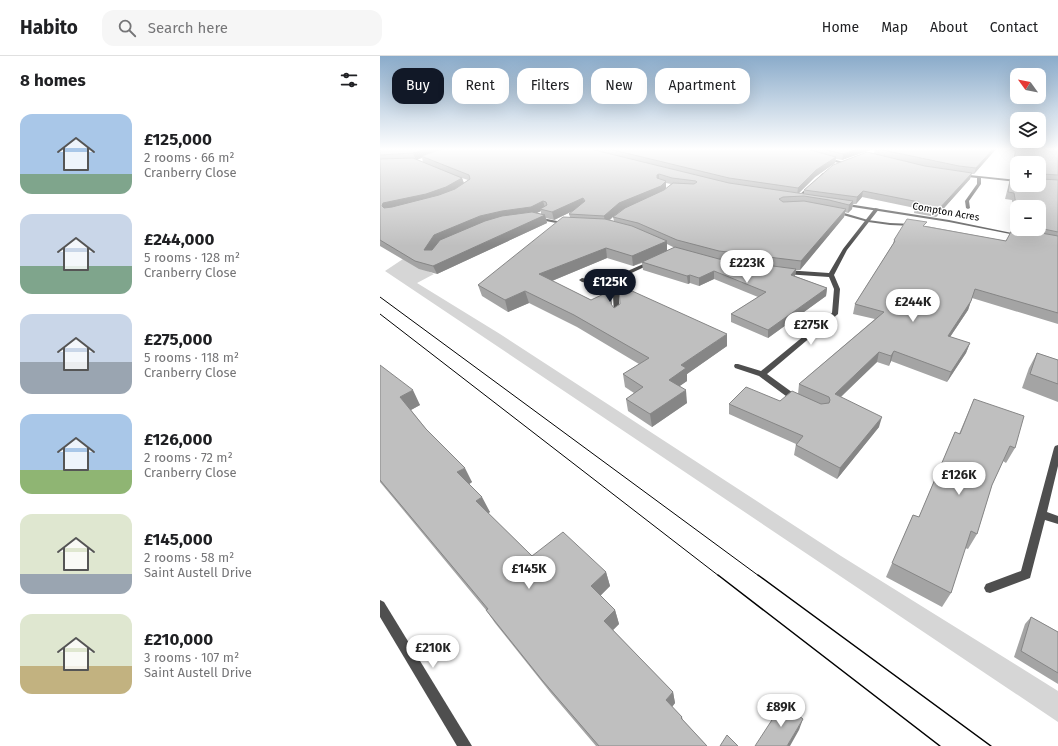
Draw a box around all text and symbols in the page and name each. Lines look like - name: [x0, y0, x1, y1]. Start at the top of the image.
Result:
- search box: [102, 10, 382, 46]
- text: Habito: [20, 16, 78, 39]
- icon: search: [116, 17, 138, 39]
- text: Search here: [148, 19, 228, 37]
- text: Home: [822, 19, 859, 36]
- text: Map: [881, 19, 908, 36]
- text: About: [930, 19, 968, 36]
- text: Contact: [990, 19, 1038, 36]
- chip: Buy: [392, 68, 444, 104]
- chip: Rent: [452, 68, 509, 104]
- chip: Filters: [517, 68, 583, 104]
- chip: New: [591, 68, 647, 104]
- chip: Apartment: [655, 68, 750, 104]
- north arrow: [1010, 68, 1046, 104]
- map controls: [1010, 68, 1046, 236]
- icon: filters: [338, 69, 360, 91]
- text: 8 homes: [20, 70, 86, 91]
- button: layers: [1010, 112, 1046, 148]
- text: £125,000: [144, 129, 212, 150]
- icon: home: [52, 130, 100, 178]
- text: 2 rooms · 66 m²: [144, 150, 235, 165]
- button: +: [1010, 156, 1046, 192]
- text: Cranberry Close: [144, 165, 237, 180]
- street label: Compton Acres: [912, 200, 981, 224]
- button: −: [1010, 200, 1046, 236]
- text: £244,000: [144, 229, 214, 250]
- icon: home: [52, 230, 100, 278]
- text: 5 rooms · 128 m²: [144, 250, 240, 265]
- pin: £223K: [719, 250, 775, 284]
- text: £223K: [729, 255, 765, 270]
- text: Cranberry Close: [144, 265, 237, 280]
- pin: £125K: [582, 269, 638, 303]
- text: £125K: [593, 274, 627, 289]
- pin: £244K: [885, 289, 941, 323]
- text: £244K: [895, 294, 931, 309]
- pin: £275K: [783, 312, 839, 346]
- text: £275K: [794, 317, 828, 332]
- text: £275,000: [144, 329, 212, 350]
- icon: home: [52, 330, 100, 378]
- text: 5 rooms · 118 m²: [144, 350, 239, 365]
- text: Cranberry Close: [144, 365, 237, 380]
- text: £126,000: [144, 429, 212, 450]
- icon: home: [52, 430, 100, 478]
- text: 2 rooms · 72 m²: [144, 450, 233, 465]
- pin: £126K: [931, 462, 987, 496]
- text: Cranberry Close: [144, 465, 237, 480]
- text: £126K: [942, 467, 976, 482]
- text: £145,000: [144, 529, 213, 550]
- icon: home: [52, 530, 100, 578]
- text: 2 rooms · 58 m²: [144, 550, 234, 565]
- pin: £145K: [501, 556, 557, 590]
- text: £145K: [512, 561, 546, 576]
- text: Saint Austell Drive: [144, 565, 252, 580]
- text: £210,000: [144, 629, 213, 650]
- icon: home: [52, 630, 100, 678]
- pin: £210K: [405, 635, 461, 669]
- text: £210K: [415, 640, 451, 655]
- text: 3 rooms · 107 m²: [144, 650, 239, 665]
- text: Saint Austell Drive: [144, 665, 252, 680]
- pin: £89K: [757, 694, 805, 728]
- text: £89K: [766, 699, 796, 714]

